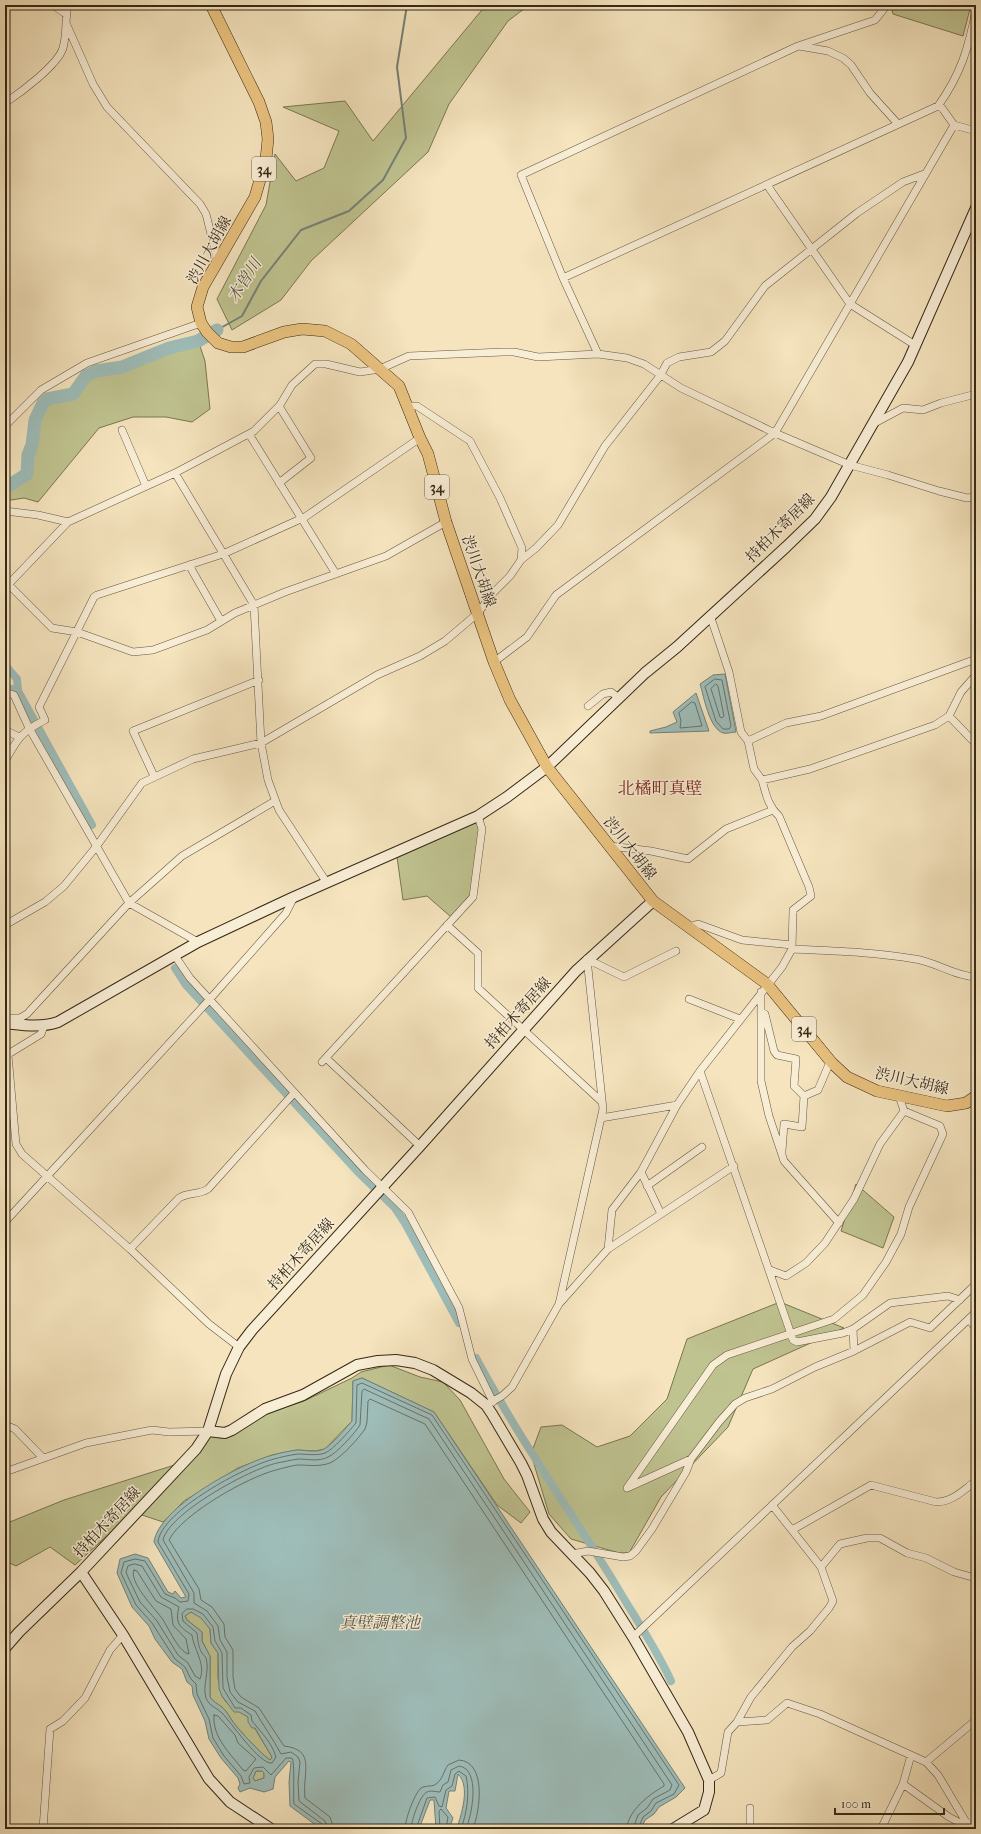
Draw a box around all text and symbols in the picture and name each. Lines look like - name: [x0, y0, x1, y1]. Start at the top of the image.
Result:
- road number: 34: [252, 157, 276, 181]
- street label: 渋川大胡線: [183, 213, 235, 287]
- water label: 木曽川: [223, 253, 266, 305]
- road number: 34: [425, 475, 449, 499]
- street label: 持柏木寄居線: [742, 490, 818, 566]
- street label: 渋川大胡線: [458, 533, 500, 609]
- district label: 北橘町真壁: [618, 778, 703, 798]
- street label: 渋川大胡線: [600, 813, 660, 883]
- street label: 持柏木寄居線: [481, 974, 555, 1052]
- road number: 34: [792, 1017, 816, 1041]
- street label: 渋川大胡線: [873, 1064, 951, 1098]
- street label: 持柏木寄居線: [264, 1215, 338, 1293]
- street label: 持柏木寄居線: [70, 1483, 144, 1561]
- water label: 真壁調整池: [340, 1613, 422, 1632]
- scale bar: [835, 1790, 944, 1816]
- text: 100 m: [841, 1797, 871, 1811]

